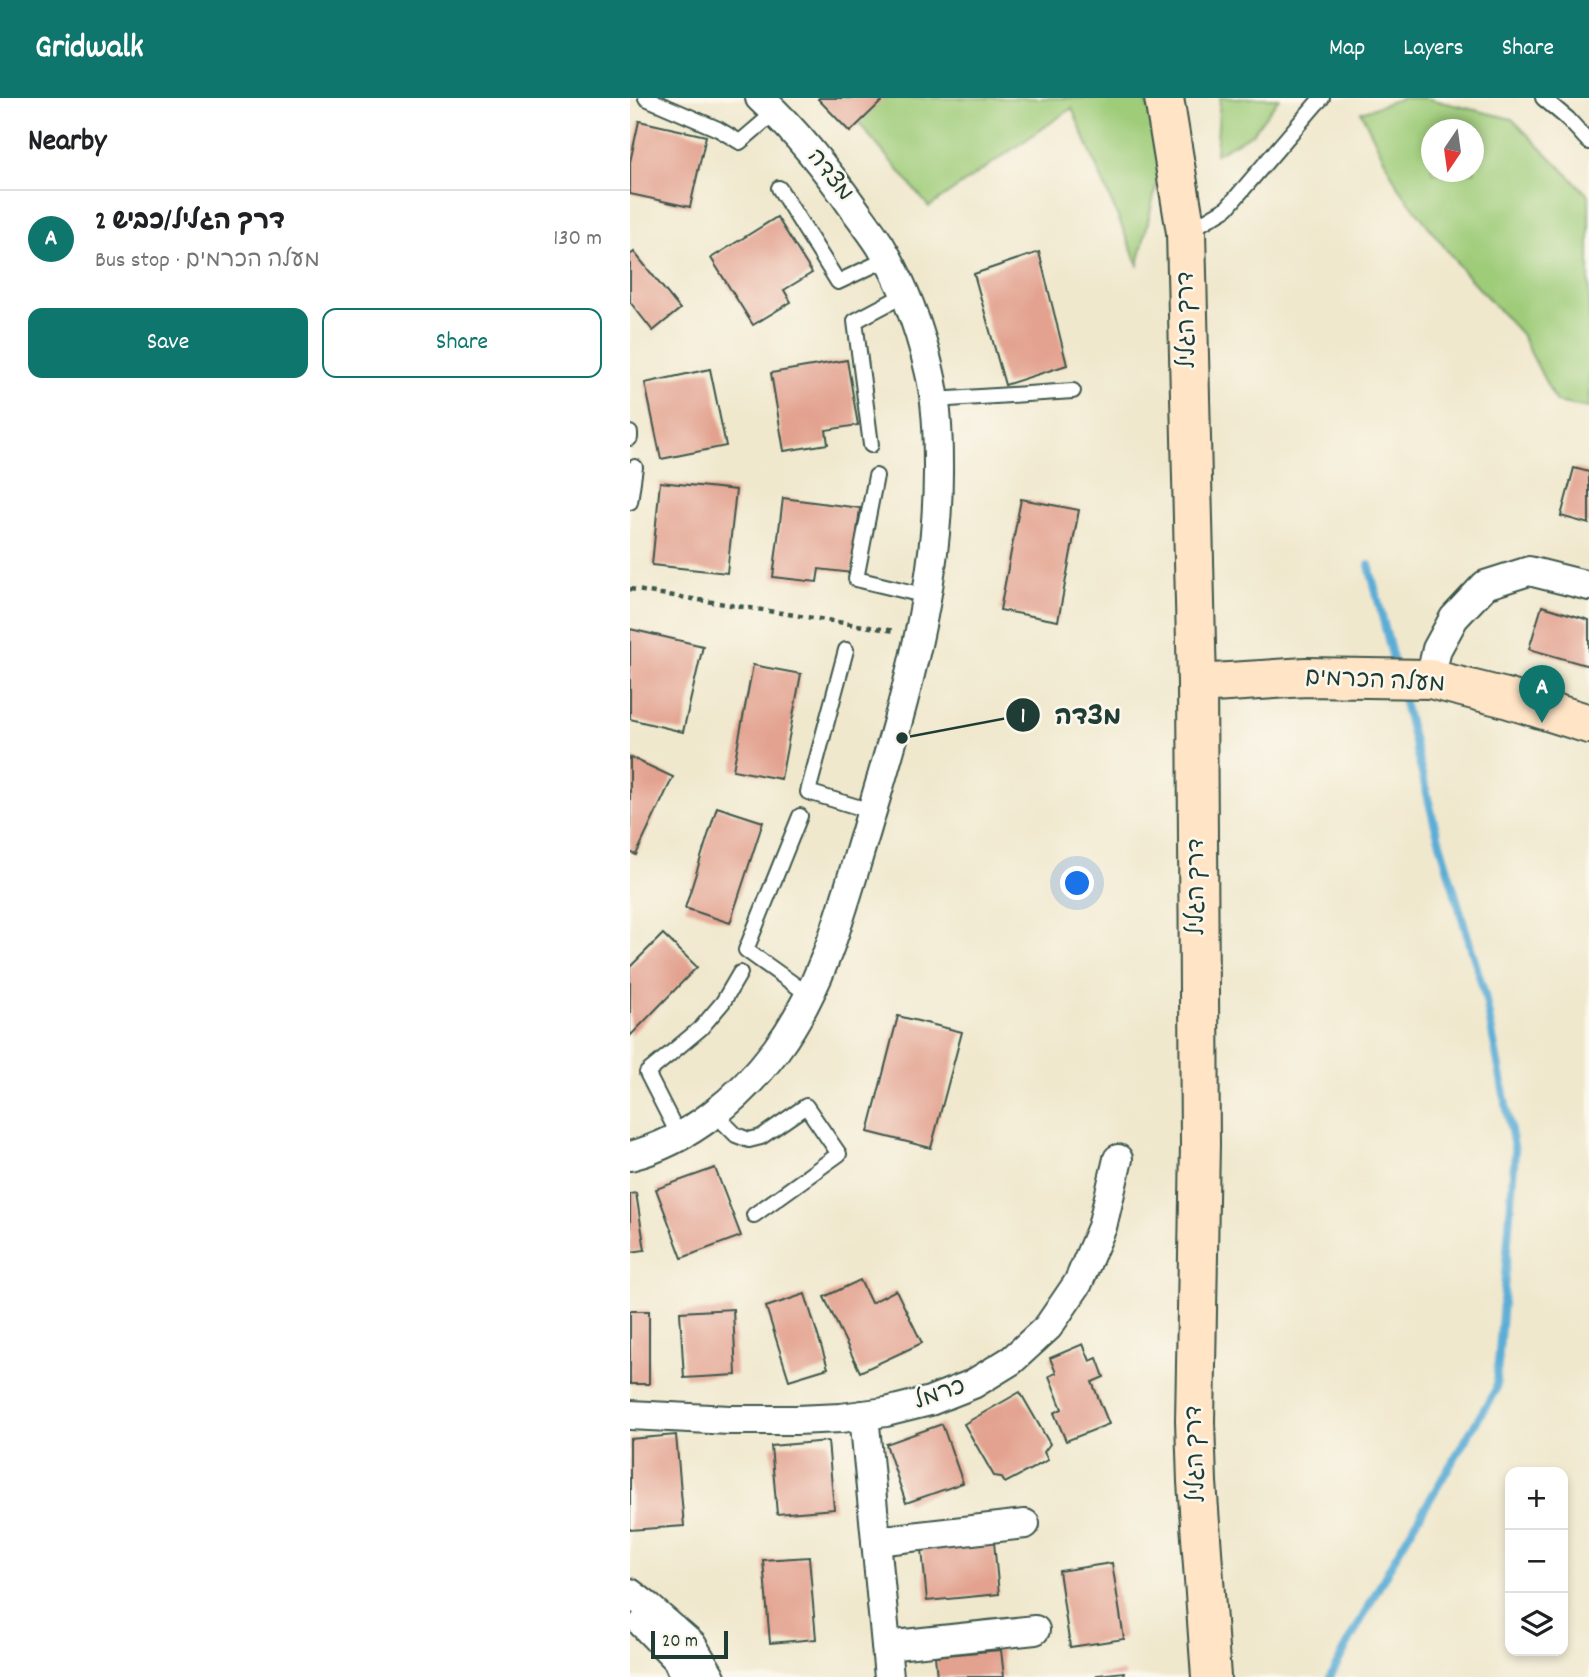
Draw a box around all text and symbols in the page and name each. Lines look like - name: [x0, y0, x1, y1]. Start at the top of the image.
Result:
- text: Gridwalk: [35, 26, 144, 73]
- text: Map: [1329, 32, 1365, 66]
- text: Layers: [1403, 32, 1464, 66]
- text: Share: [1502, 32, 1554, 66]
- north arrow: [1421, 119, 1484, 182]
- text: Nearby: [28, 122, 106, 165]
- street label: מצדה: [797, 142, 861, 210]
- text: דרך הגליל/כביש 2: [95, 204, 285, 241]
- text: A: [45, 223, 57, 256]
- text: 130 m: [553, 223, 602, 256]
- text: Bus stop · מעלה הכרמים: [95, 245, 320, 278]
- street label: דרך הגליל: [1170, 271, 1206, 369]
- button: Save: [28, 308, 308, 378]
- button: Share: [322, 308, 602, 378]
- street label: מעלה הכרמים: [1304, 661, 1446, 703]
- pin: A: [1519, 665, 1565, 723]
- callout: מצדה: [1006, 691, 1135, 738]
- text: מצדה: [1055, 700, 1121, 737]
- text: 1: [1021, 703, 1025, 733]
- street label: דרך הגליל: [1181, 838, 1215, 936]
- your location: [1060, 866, 1094, 900]
- street label: כרמל: [910, 1370, 970, 1420]
- street label: דרך הגליל: [1178, 1405, 1216, 1503]
- map controls: [1505, 1467, 1568, 1656]
- button: +: [1505, 1467, 1568, 1530]
- button: −: [1505, 1530, 1568, 1593]
- button: layers: [1505, 1593, 1568, 1656]
- scale bar: [651, 1628, 728, 1660]
- text: 20 m: [662, 1629, 698, 1656]

